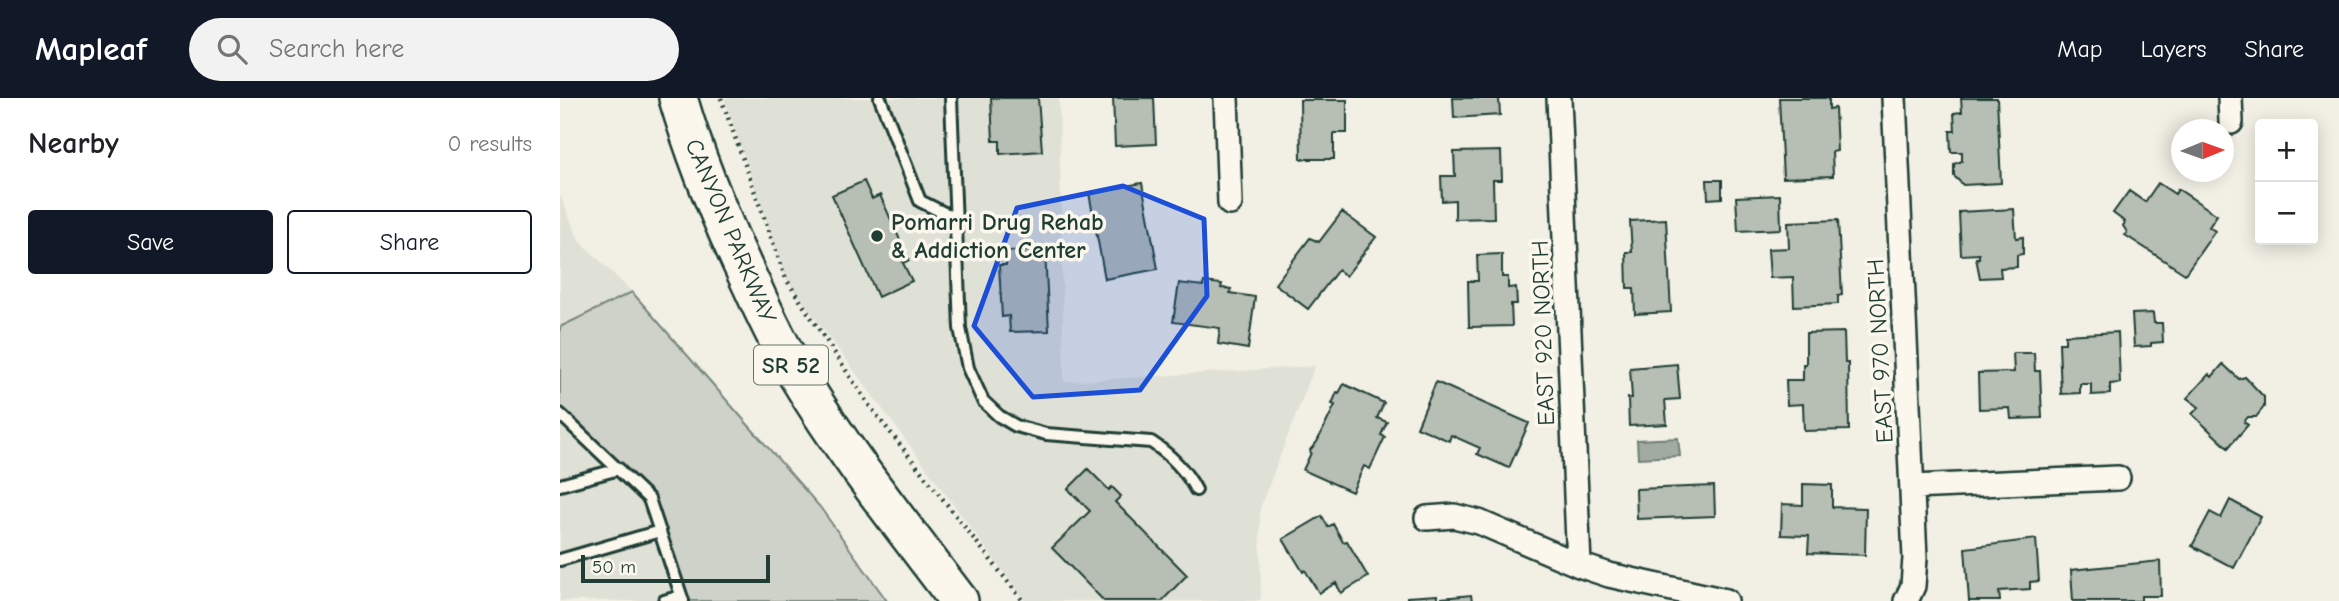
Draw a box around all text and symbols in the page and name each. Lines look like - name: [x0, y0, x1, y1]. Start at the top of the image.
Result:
- search box: [189, 18, 679, 81]
- text: Mapleaf: [35, 30, 147, 68]
- icon: search: [213, 30, 251, 68]
- text: Search here: [269, 34, 404, 64]
- text: Map: [2057, 35, 2103, 63]
- text: Layers: [2141, 35, 2206, 63]
- text: Share: [2244, 35, 2304, 63]
- north arrow: [2171, 119, 2234, 182]
- map controls: [2255, 119, 2318, 245]
- button: +: [2255, 119, 2318, 182]
- text: Nearby: [28, 126, 119, 161]
- text: 0 results: [448, 130, 532, 157]
- street label: CANYON PARKWAY: [680, 135, 783, 328]
- button: −: [2255, 182, 2318, 245]
- place label: Pomarri Drug Rehab & Addiction Center: [891, 208, 1104, 264]
- button: Save: [28, 210, 273, 274]
- button: Share: [287, 210, 532, 274]
- marker: Pomarri Drug Rehab & Addiction Center: [869, 228, 885, 244]
- street label: EAST 920 NORTH: [1526, 240, 1560, 426]
- street label: EAST 970 NORTH: [1861, 258, 1899, 444]
- road number: SR 52: [754, 346, 828, 384]
- scale bar: [581, 552, 770, 584]
- text: 50 m: [592, 556, 636, 578]

